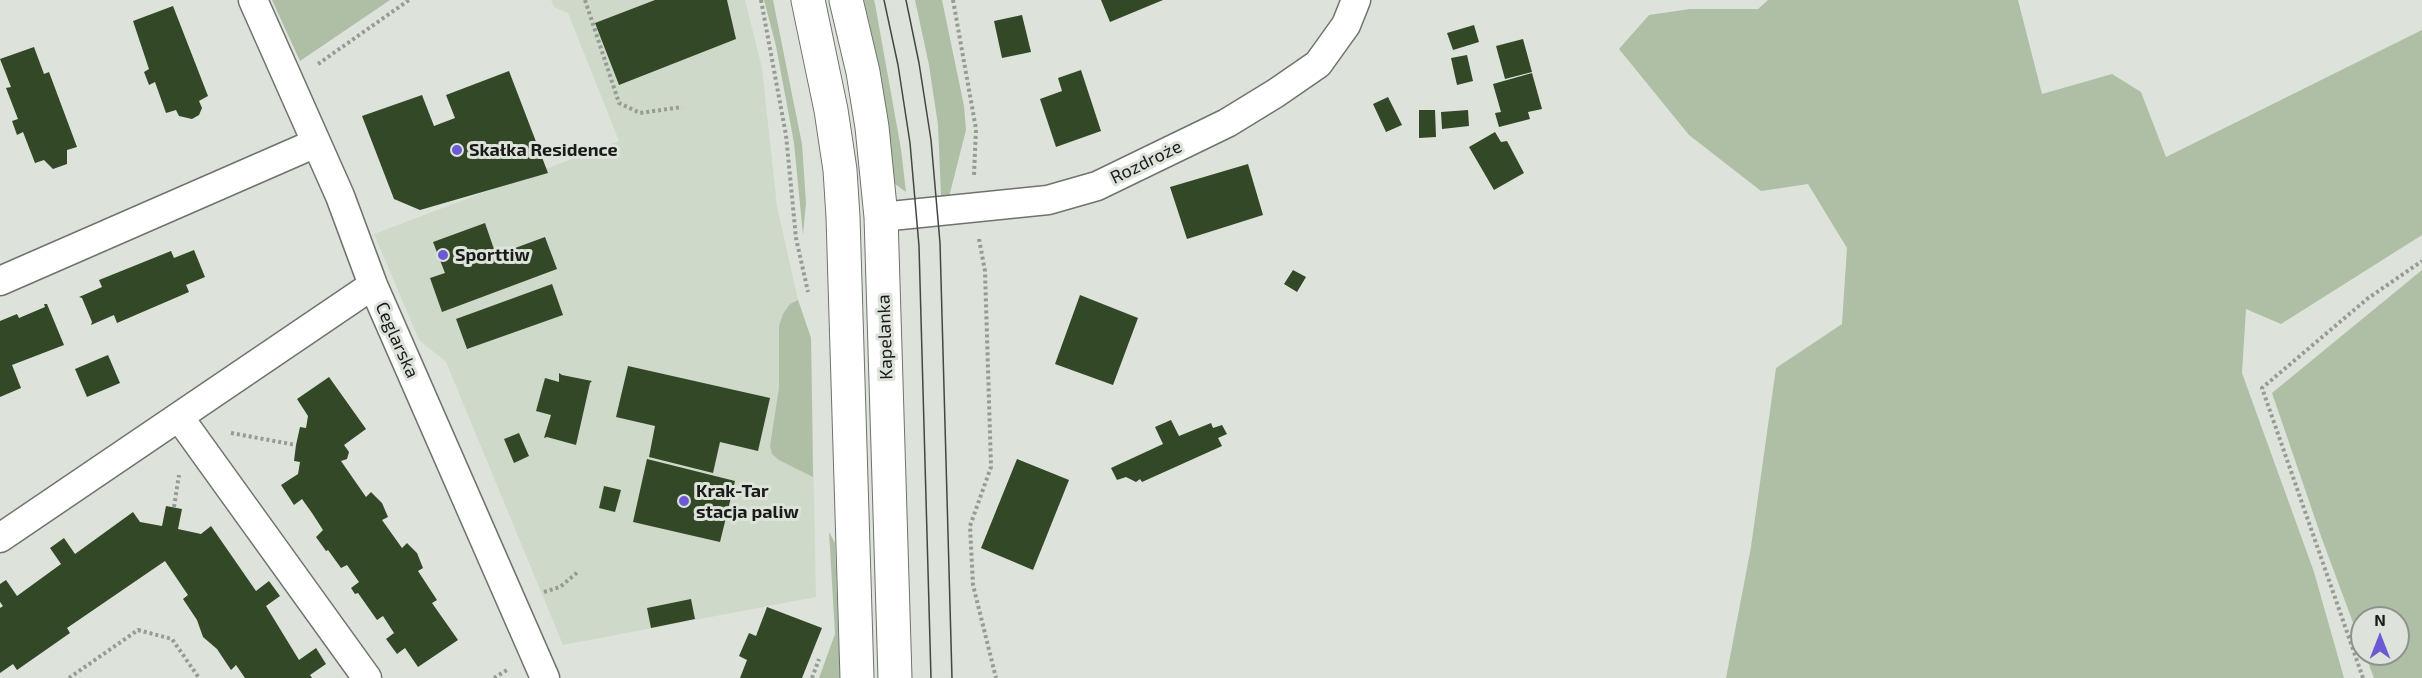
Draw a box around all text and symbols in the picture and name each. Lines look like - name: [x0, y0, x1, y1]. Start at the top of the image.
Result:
- street label: Rozdroże: [1107, 135, 1185, 189]
- place label: Skałka Residence: [469, 139, 618, 161]
- marker: Skałka Residence: [450, 143, 464, 157]
- place label: Sporttiw: [455, 244, 530, 266]
- marker: Sporttiw: [436, 248, 450, 262]
- street label: Kapelanka: [873, 294, 897, 380]
- street label: Ceglarska: [371, 299, 423, 381]
- place label: Krak-Tar stacja paliw: [696, 480, 799, 522]
- marker: Krak-Tar stacja paliw: [677, 494, 691, 508]
- north arrow: [2350, 606, 2410, 666]
- text: N: [2374, 610, 2386, 629]

